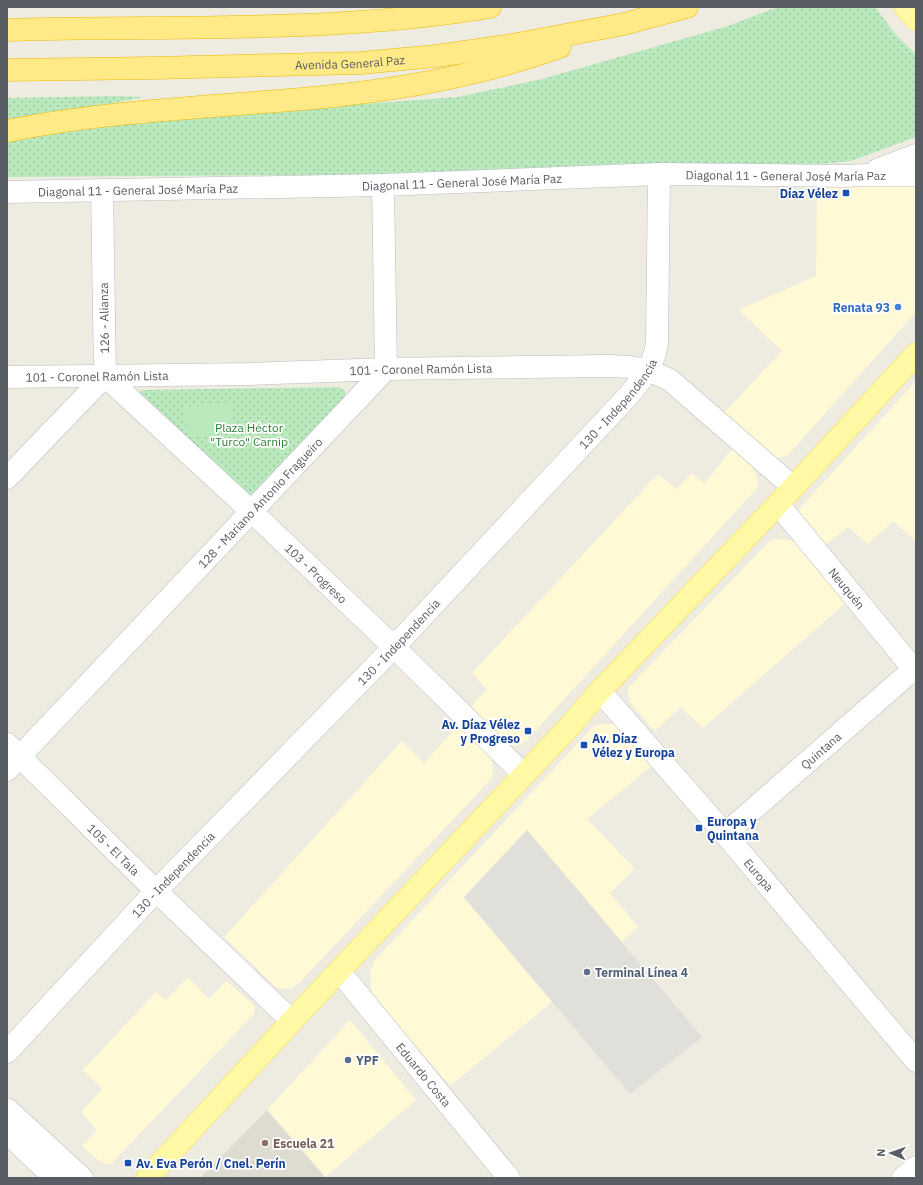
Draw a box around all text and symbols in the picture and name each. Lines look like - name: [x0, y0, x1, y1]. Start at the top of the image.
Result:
- street label: Avenida General Paz: [295, 51, 406, 72]
- street label: Diagonal 11 - General José María Paz: [686, 167, 886, 184]
- street label: Diagonal 11 - General José María Paz: [362, 170, 563, 193]
- street label: Diagonal 11 - General José María Paz: [38, 180, 239, 199]
- place label: Díaz Vélez: [780, 186, 838, 201]
- marker: Díaz Vélez: [841, 188, 851, 198]
- street label: 126 - Alianza: [96, 282, 112, 354]
- place label: Renata 93: [833, 300, 890, 315]
- marker: Renata 93: [893, 302, 903, 312]
- street label: 130 - Independencia: [575, 356, 660, 452]
- street label: 101 - Coronel Ramón Lista: [349, 360, 493, 378]
- street label: 101 - Coronel Ramón Lista: [25, 367, 169, 384]
- park label: Plaza Héctor "Turco" Carnip: [210, 420, 288, 449]
- street label: 128 - Mariano Antonio Fragueiro: [194, 434, 325, 571]
- street label: 103 - Progreso: [282, 540, 351, 606]
- street label: Neuquén: [826, 564, 869, 612]
- street label: 130 - Independencia: [354, 595, 443, 688]
- place label: Av. Díaz Vélez y Progreso: [441, 717, 520, 746]
- marker: Av. Díaz Vélez y Progreso: [523, 726, 533, 736]
- street label: Quintana: [797, 728, 844, 772]
- place label: Av. Díaz Vélez y Europa: [592, 731, 675, 760]
- marker: Av. Díaz Vélez y Europa: [579, 740, 589, 750]
- place label: Europa y Quintana: [707, 814, 759, 843]
- street label: 105 - El Tala: [85, 820, 143, 879]
- marker: Europa y Quintana: [694, 823, 704, 833]
- street label: 130 - Independencia: [128, 828, 218, 920]
- street label: Europa: [741, 855, 778, 895]
- place label: Terminal Línea 4: [595, 965, 688, 980]
- marker: Terminal Línea 4: [582, 967, 592, 977]
- street label: Eduardo Costa: [393, 1039, 455, 1110]
- place label: YPF: [356, 1053, 379, 1068]
- marker: YPF: [343, 1055, 353, 1065]
- north arrow: [871, 1133, 911, 1173]
- place label: Escuela 21: [273, 1136, 334, 1151]
- marker: Escuela 21: [260, 1138, 270, 1148]
- text: N: [874, 1148, 888, 1157]
- place label: Av. Eva Perón / Cnel. Perín: [136, 1156, 286, 1171]
- marker: Av. Eva Perón / Cnel. Perín: [123, 1158, 133, 1168]

